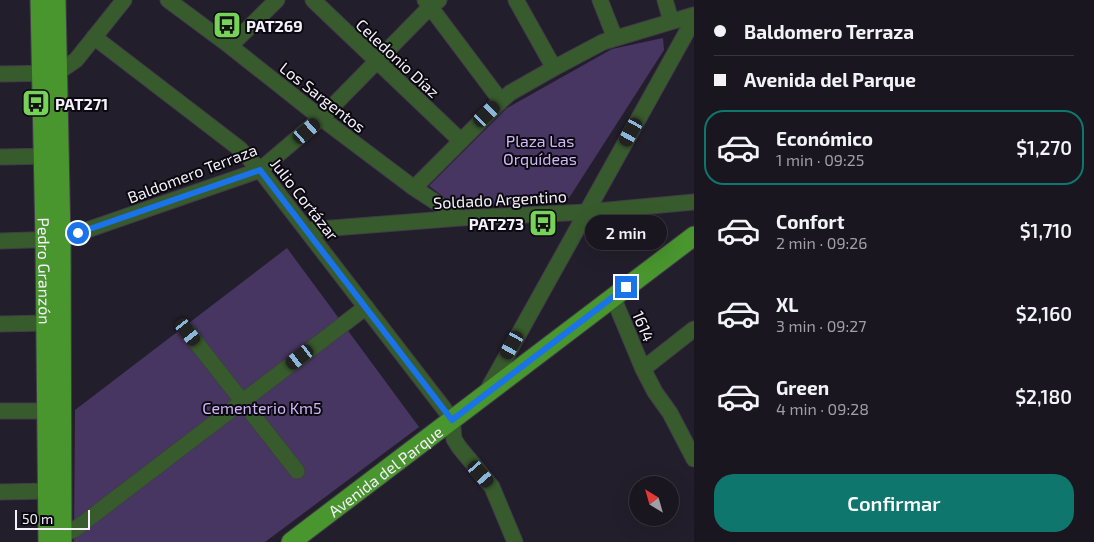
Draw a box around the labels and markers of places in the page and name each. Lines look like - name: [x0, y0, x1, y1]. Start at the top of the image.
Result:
- bus stop icon: PAT269: [212, 10, 242, 40]
- place label: PAT269: [246, 16, 303, 35]
- bus stop icon: PAT271: [21, 88, 51, 118]
- place label: PAT271: [55, 94, 108, 113]
- bus stop icon: PAT273: [528, 208, 558, 238]
- place label: PAT273: [469, 214, 524, 233]

